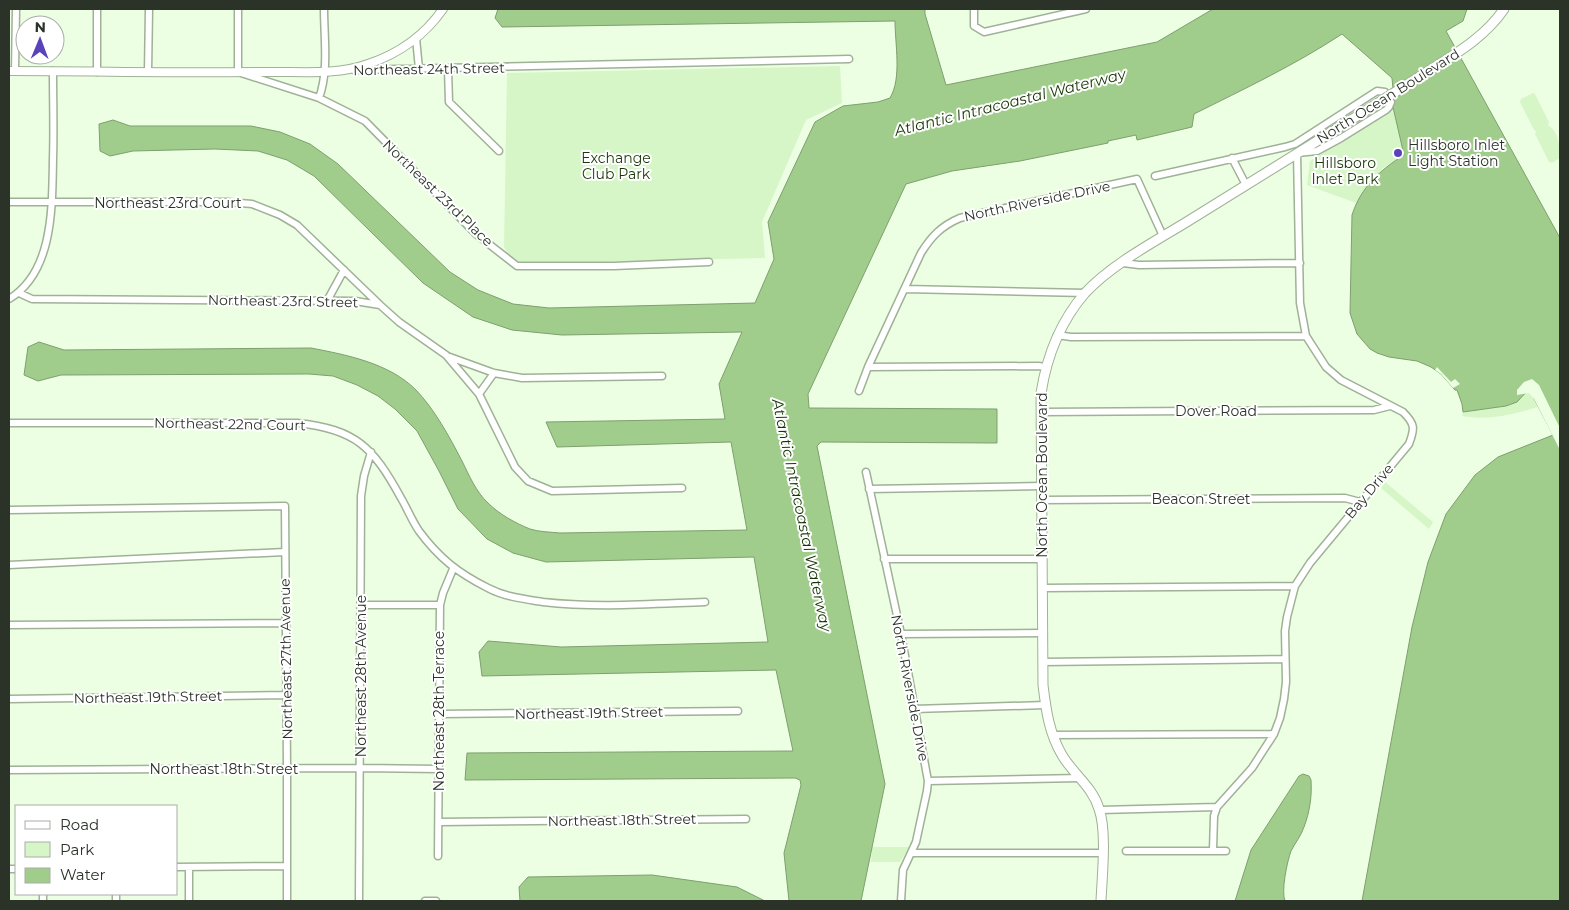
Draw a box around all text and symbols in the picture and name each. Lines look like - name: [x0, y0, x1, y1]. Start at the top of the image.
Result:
- north arrow: [15, 15, 65, 65]
- text: N: [34, 18, 46, 36]
- street label: North Ocean Boulevard: [1313, 45, 1463, 147]
- street label: Northeast 24th Street: [353, 59, 505, 79]
- water label: Atlantic Intracoastal Waterway: [891, 64, 1128, 140]
- street label: Northeast 23rd Place: [379, 136, 497, 250]
- place label: Hillsboro Inlet Light Station: [1408, 136, 1506, 170]
- marker: Hillsboro Inlet Light Station: [1392, 147, 1404, 159]
- park label: Exchange Club Park: [581, 149, 651, 183]
- park label: Hillsboro Inlet Park: [1311, 154, 1379, 188]
- street label: North Riverside Drive: [962, 177, 1112, 225]
- street label: Northeast 23rd Court: [94, 194, 242, 212]
- street label: Northeast 23rd Street: [208, 291, 359, 311]
- street label: North Ocean Boulevard: [1033, 392, 1051, 558]
- water label: Atlantic Intracoastal Waterway: [768, 396, 836, 634]
- street label: Dover Road: [1175, 402, 1257, 420]
- street label: Northeast 22nd Court: [154, 414, 306, 434]
- street label: Bay Drive: [1341, 460, 1397, 522]
- street label: Beacon Street: [1151, 490, 1251, 508]
- street label: Northeast 27th Avenue: [276, 578, 296, 740]
- street label: Northeast 28th Avenue: [352, 595, 370, 757]
- street label: North Riverside Drive: [887, 613, 933, 763]
- street label: Northeast 28th Terrace: [430, 631, 448, 791]
- street label: Northeast 19th Street: [74, 687, 223, 707]
- street label: Northeast 19th Street: [515, 703, 664, 723]
- street label: Northeast 18th Street: [150, 760, 299, 778]
- legend: [15, 805, 178, 895]
- street label: Northeast 18th Street: [547, 810, 697, 830]
- text: Road: [60, 815, 99, 834]
- text: Park: [60, 840, 94, 859]
- text: Water: [60, 865, 106, 884]

